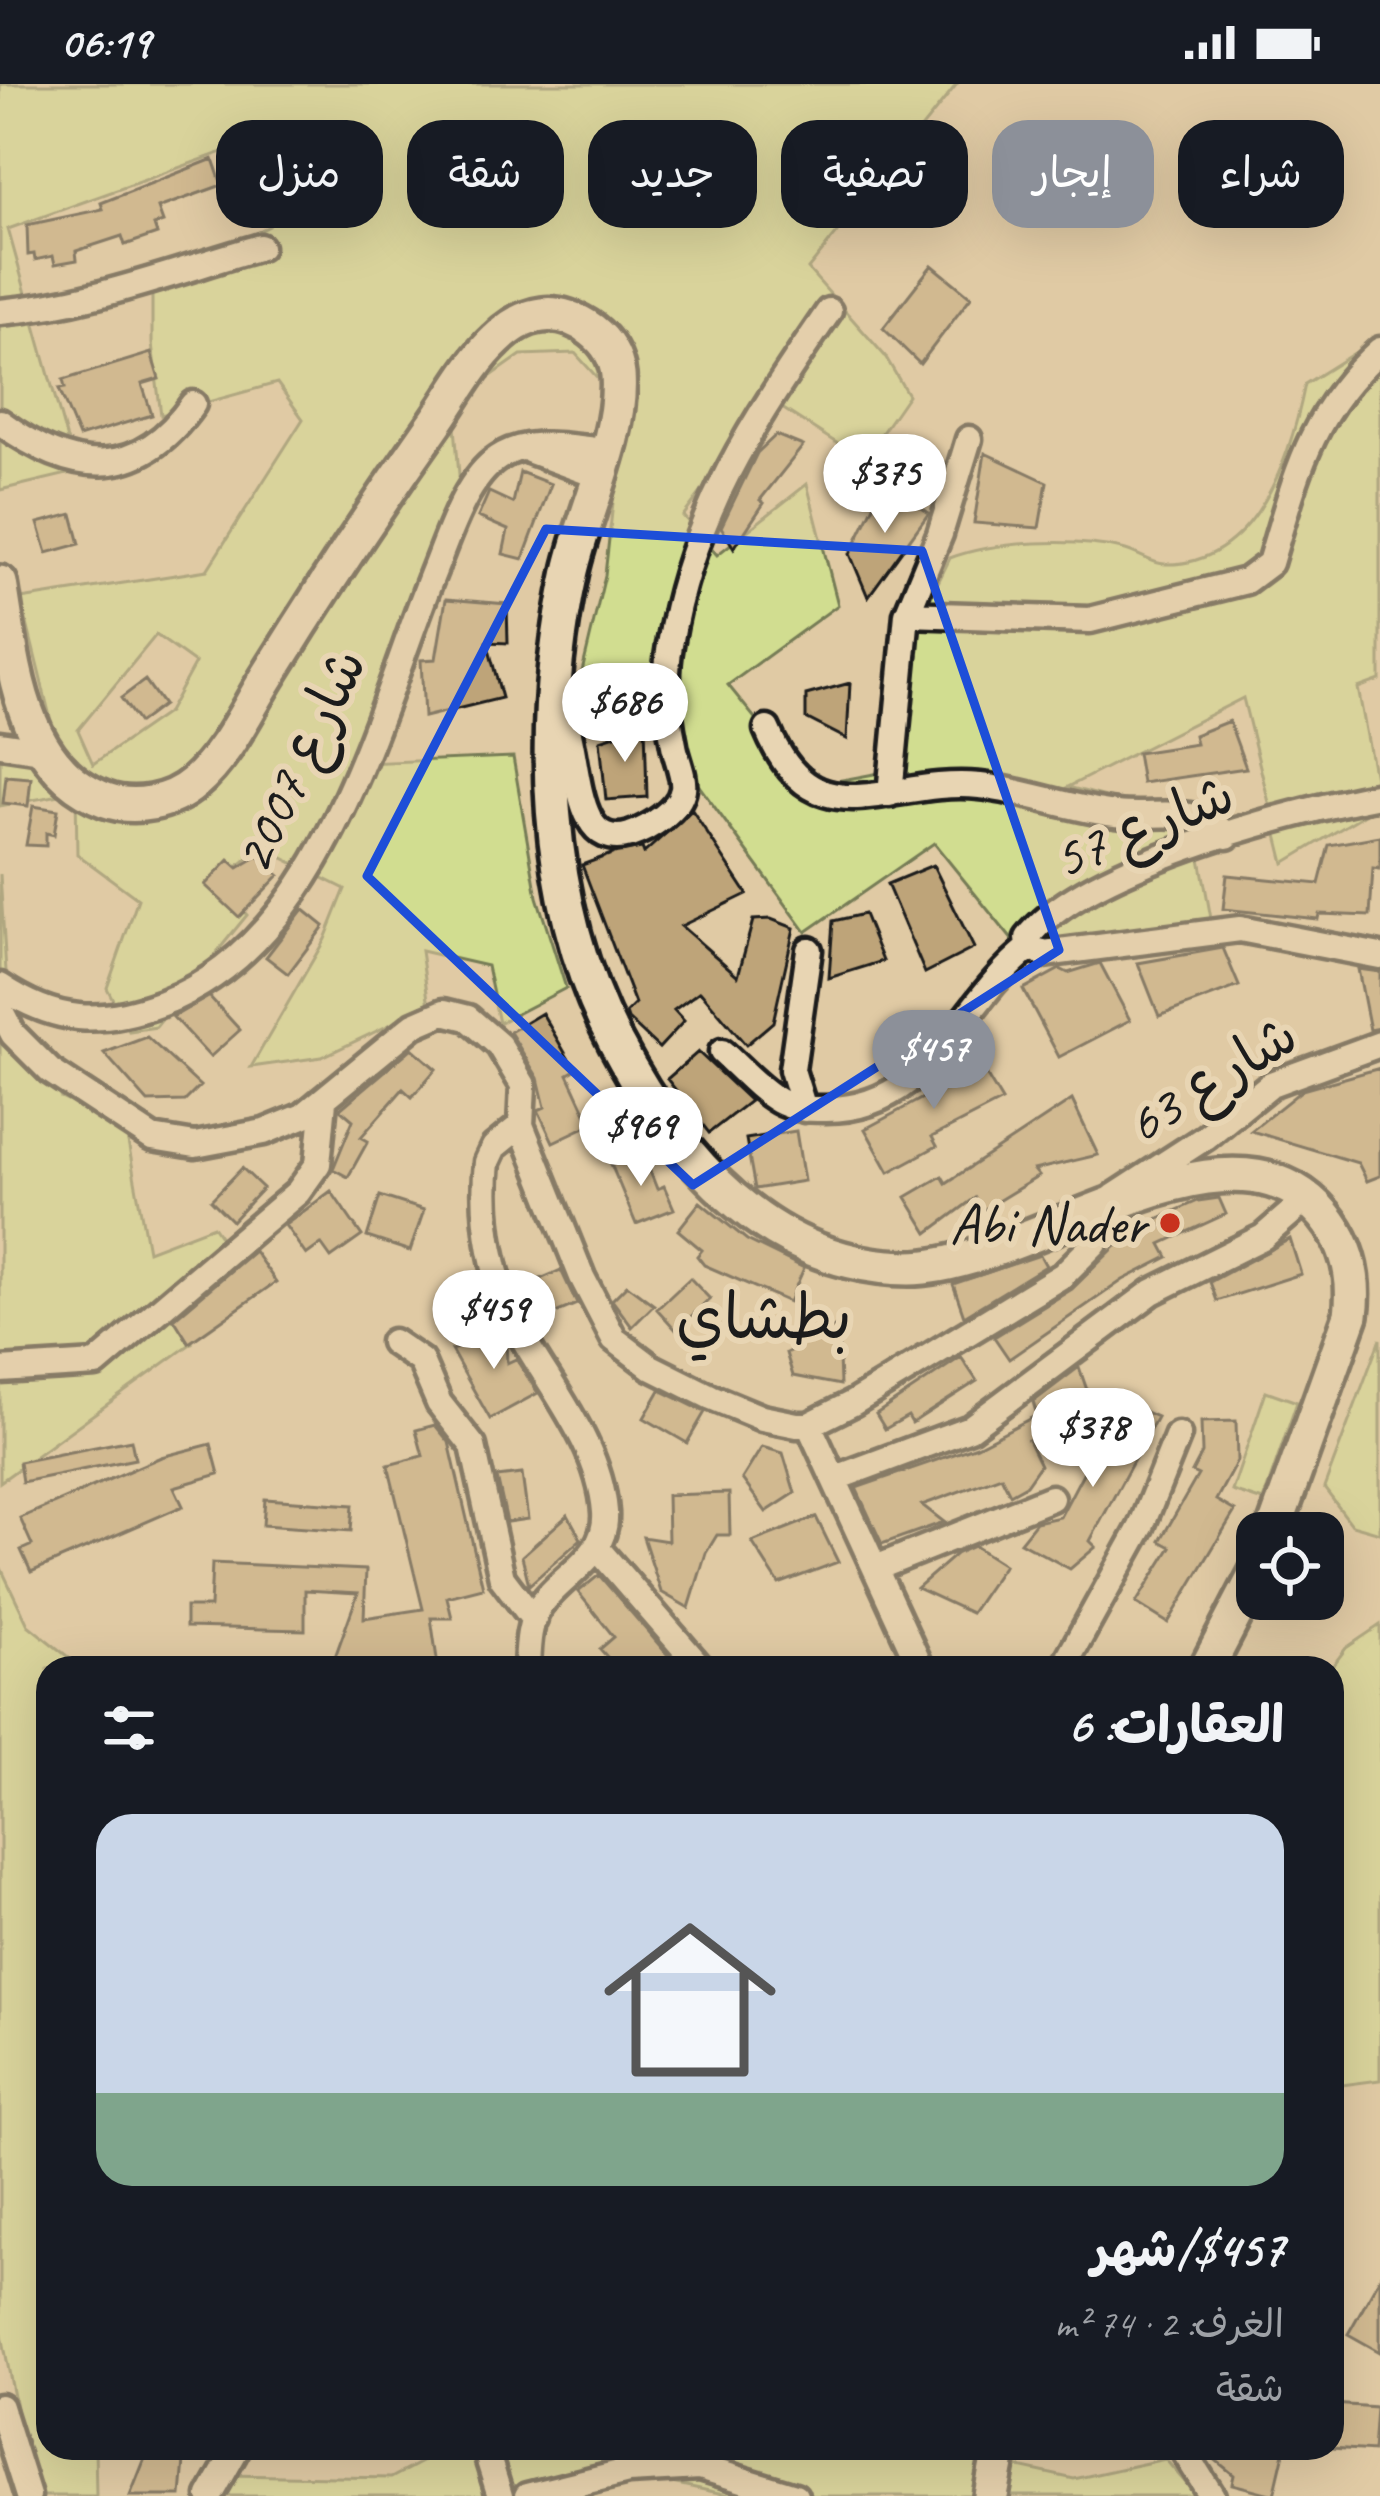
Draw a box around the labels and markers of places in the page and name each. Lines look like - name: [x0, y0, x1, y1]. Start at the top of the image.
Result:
- pin: $375: [814, 434, 956, 536]
- pin: $686: [554, 663, 696, 765]
- pin: $457: [863, 1010, 1005, 1112]
- pin: $969: [570, 1087, 712, 1189]
- place label: Abi Nader: [950, 1188, 1150, 1260]
- marker: Abi Nader: [1157, 1210, 1183, 1236]
- pin: $459: [423, 1270, 565, 1372]
- pin: $378: [1022, 1388, 1164, 1490]

